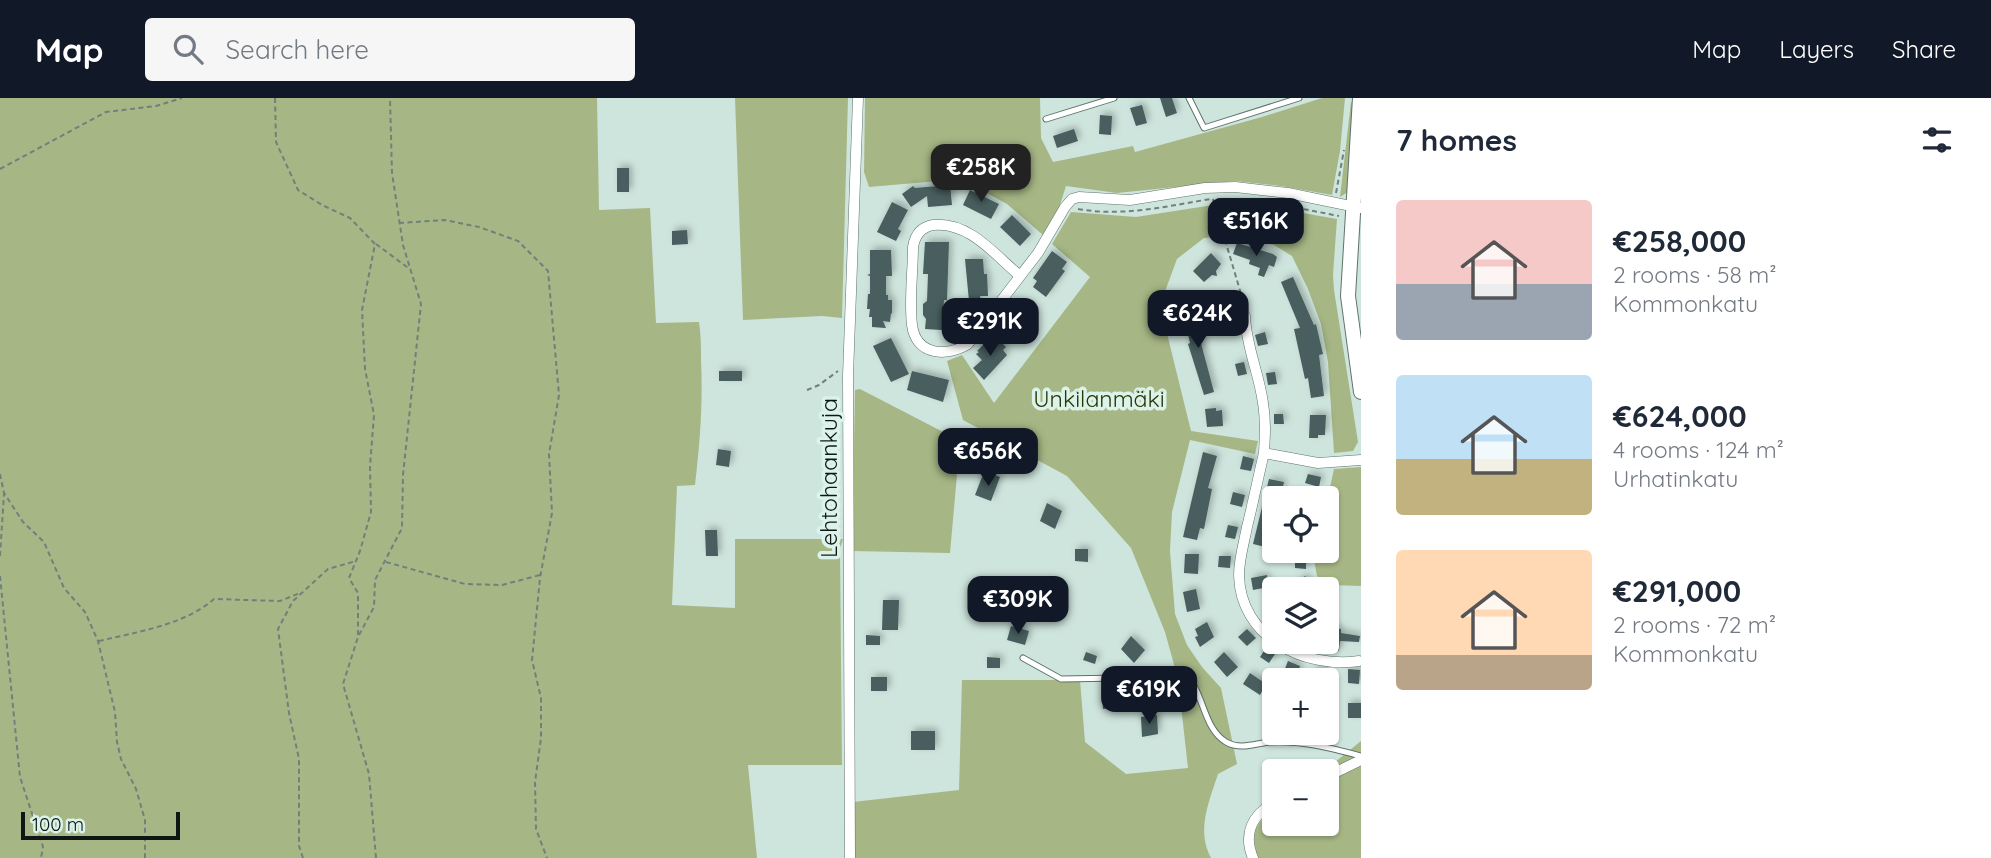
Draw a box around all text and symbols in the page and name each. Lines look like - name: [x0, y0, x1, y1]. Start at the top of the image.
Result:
- search box: [145, 18, 635, 81]
- text: Map: [35, 29, 103, 70]
- icon: search: [169, 30, 207, 68]
- text: Search here: [225, 33, 369, 66]
- text: Map: [1692, 34, 1741, 64]
- text: Layers: [1779, 34, 1854, 64]
- text: Share: [1892, 34, 1956, 64]
- text: 7 homes: [1396, 121, 1517, 159]
- icon: filters: [1918, 121, 1956, 159]
- pin: €258K: [932, 144, 1030, 204]
- text: €258K: [947, 152, 1015, 181]
- pin: €516K: [1207, 198, 1305, 258]
- text: €516K: [1224, 206, 1288, 235]
- text: €258,000: [1613, 222, 1746, 260]
- icon: home: [1452, 228, 1536, 312]
- text: 2 rooms · 58 m²: [1613, 260, 1776, 289]
- text: Kommonkatu: [1613, 289, 1758, 318]
- pin: €624K: [1149, 290, 1247, 350]
- text: €624K: [1164, 298, 1232, 327]
- pin: €291K: [941, 299, 1039, 358]
- text: €291K: [958, 306, 1022, 335]
- park label: Unkilanmäki: [1033, 384, 1165, 413]
- text: €624,000: [1613, 397, 1747, 435]
- street label: Lehtohaankuja: [814, 398, 843, 558]
- icon: home: [1452, 403, 1536, 487]
- pin: €656K: [939, 428, 1037, 488]
- text: 4 rooms · 124 m²: [1613, 435, 1784, 464]
- text: €656K: [954, 436, 1022, 465]
- text: Urhatinkatu: [1613, 464, 1738, 493]
- map controls: [1262, 486, 1339, 836]
- button: locate: [1262, 486, 1339, 563]
- text: €291,000: [1613, 572, 1741, 610]
- pin: €309K: [969, 576, 1067, 636]
- button: layers: [1262, 577, 1339, 654]
- icon: home: [1452, 578, 1536, 662]
- text: €309K: [983, 584, 1053, 613]
- text: 2 rooms · 72 m²: [1613, 610, 1776, 639]
- text: Kommonkatu: [1613, 639, 1758, 668]
- pin: €619K: [1100, 666, 1198, 726]
- button: +: [1262, 668, 1339, 745]
- text: €619K: [1117, 674, 1181, 703]
- button: −: [1262, 759, 1339, 836]
- scale bar: [21, 809, 180, 841]
- text: 100 m: [32, 812, 84, 836]

